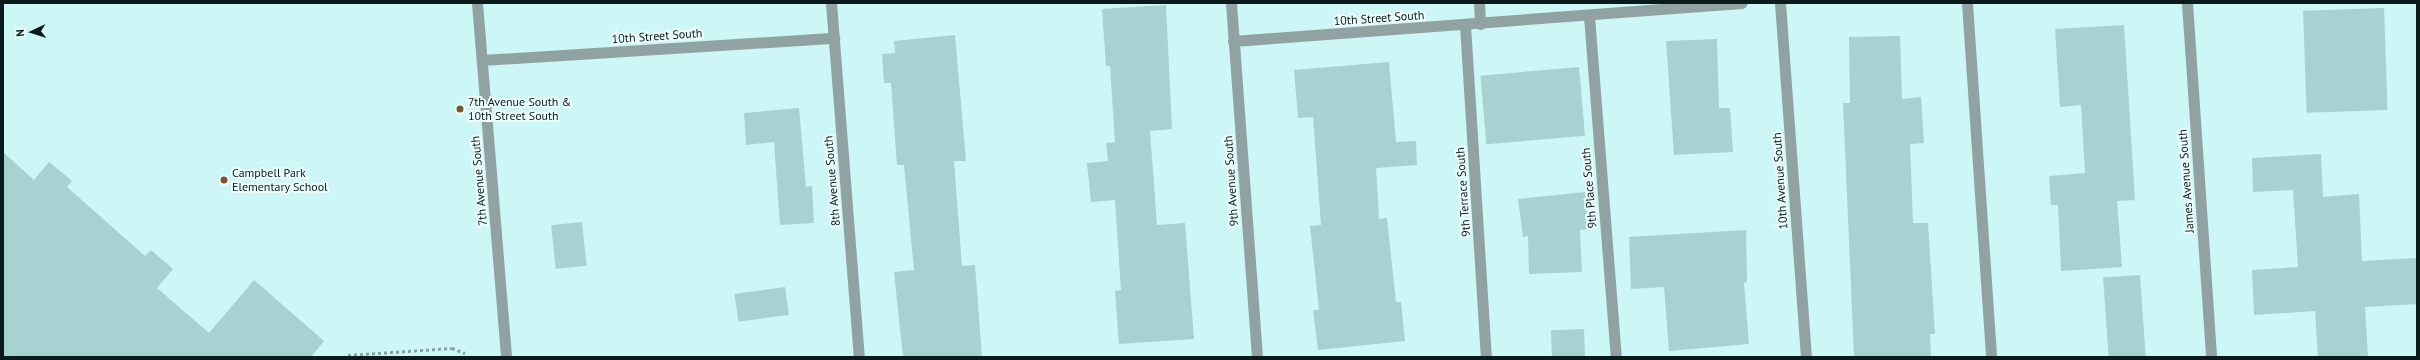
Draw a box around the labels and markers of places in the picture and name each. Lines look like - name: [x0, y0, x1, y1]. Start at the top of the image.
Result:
- place label: 7th Avenue South & 10th Street South: [468, 95, 572, 123]
- marker: 7th Avenue South & 10th Street South: [455, 104, 465, 114]
- place label: Campbell Park Elementary School: [232, 166, 328, 194]
- marker: Campbell Park Elementary School: [219, 175, 229, 185]

